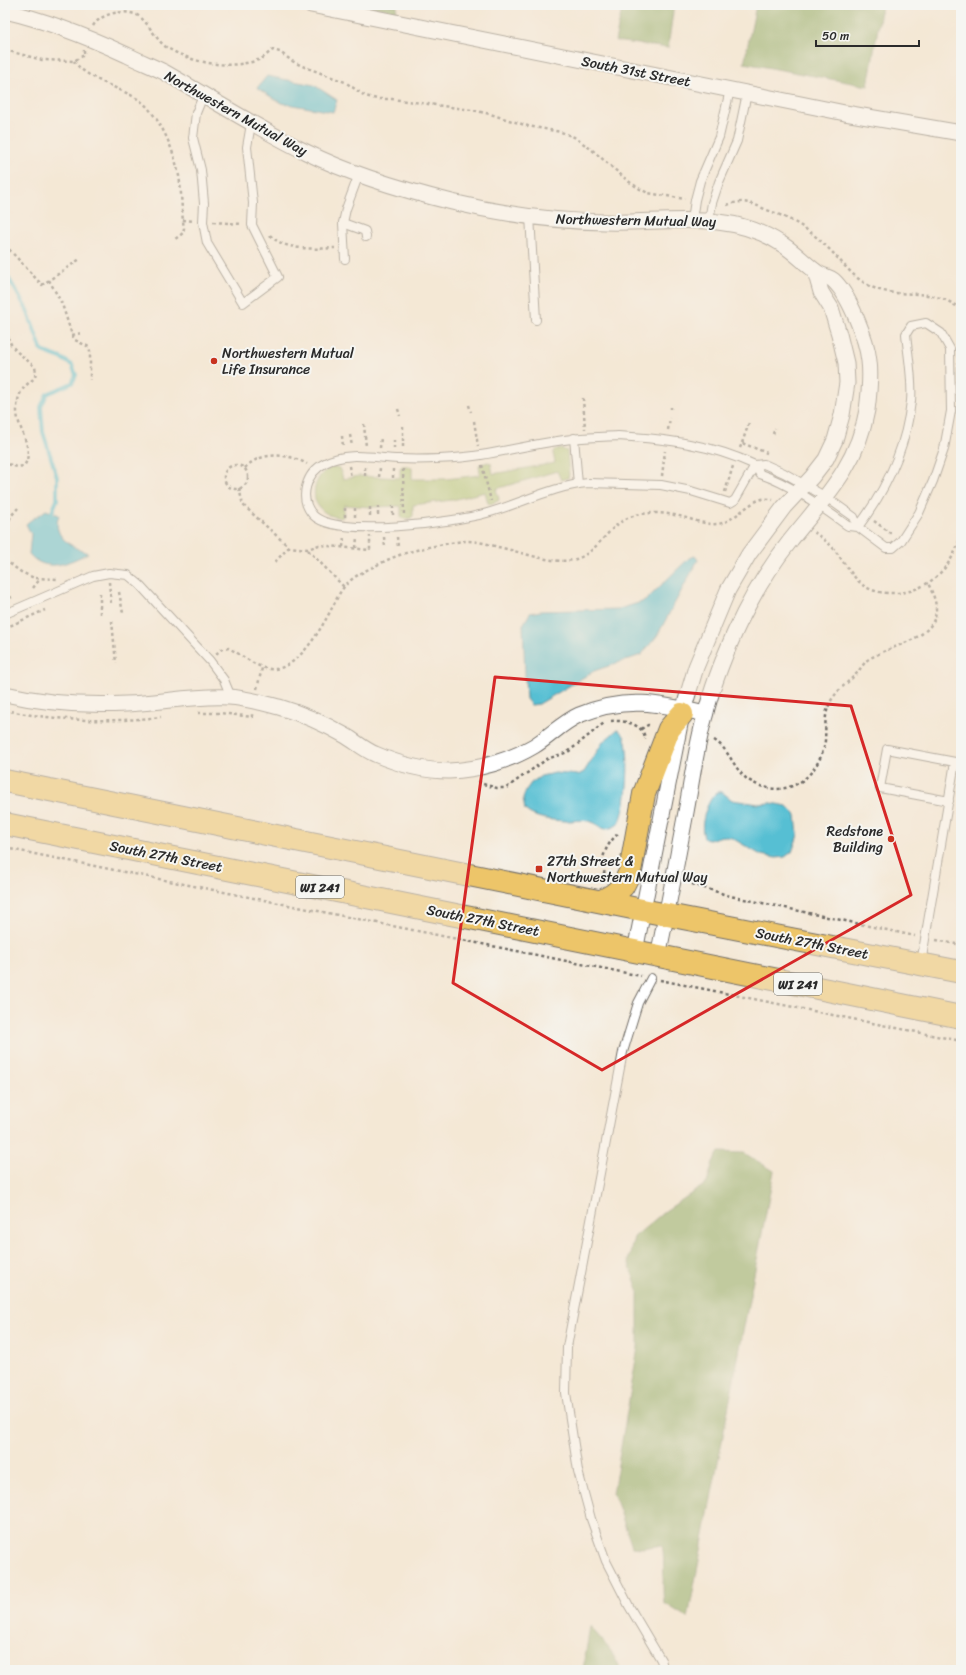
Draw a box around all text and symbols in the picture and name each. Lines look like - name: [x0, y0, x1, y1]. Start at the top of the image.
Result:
- scale bar: [816, 22, 919, 48]
- text: 50 m: [822, 25, 849, 47]
- street label: South 31st Street: [579, 49, 693, 94]
- street label: Northwestern Mutual Way: [160, 64, 313, 164]
- street label: Northwestern Mutual Way: [556, 207, 717, 234]
- place label: Northwestern Mutual Life Insurance: [222, 341, 355, 382]
- marker: Northwestern Mutual Life Insurance: [209, 356, 219, 366]
- place label: Redstone Building: [826, 819, 883, 860]
- street label: South 27th Street: [107, 833, 224, 880]
- marker: Redstone Building: [886, 834, 896, 844]
- place label: 27th Street & Northwestern Mutual Way: [547, 849, 708, 890]
- marker: 27th Street & Northwestern Mutual Way: [534, 864, 544, 874]
- road number: WI 241: [296, 876, 344, 898]
- street label: South 27th Street: [424, 897, 541, 944]
- street label: South 27th Street: [753, 920, 870, 967]
- road number: WI 241: [774, 973, 822, 995]

